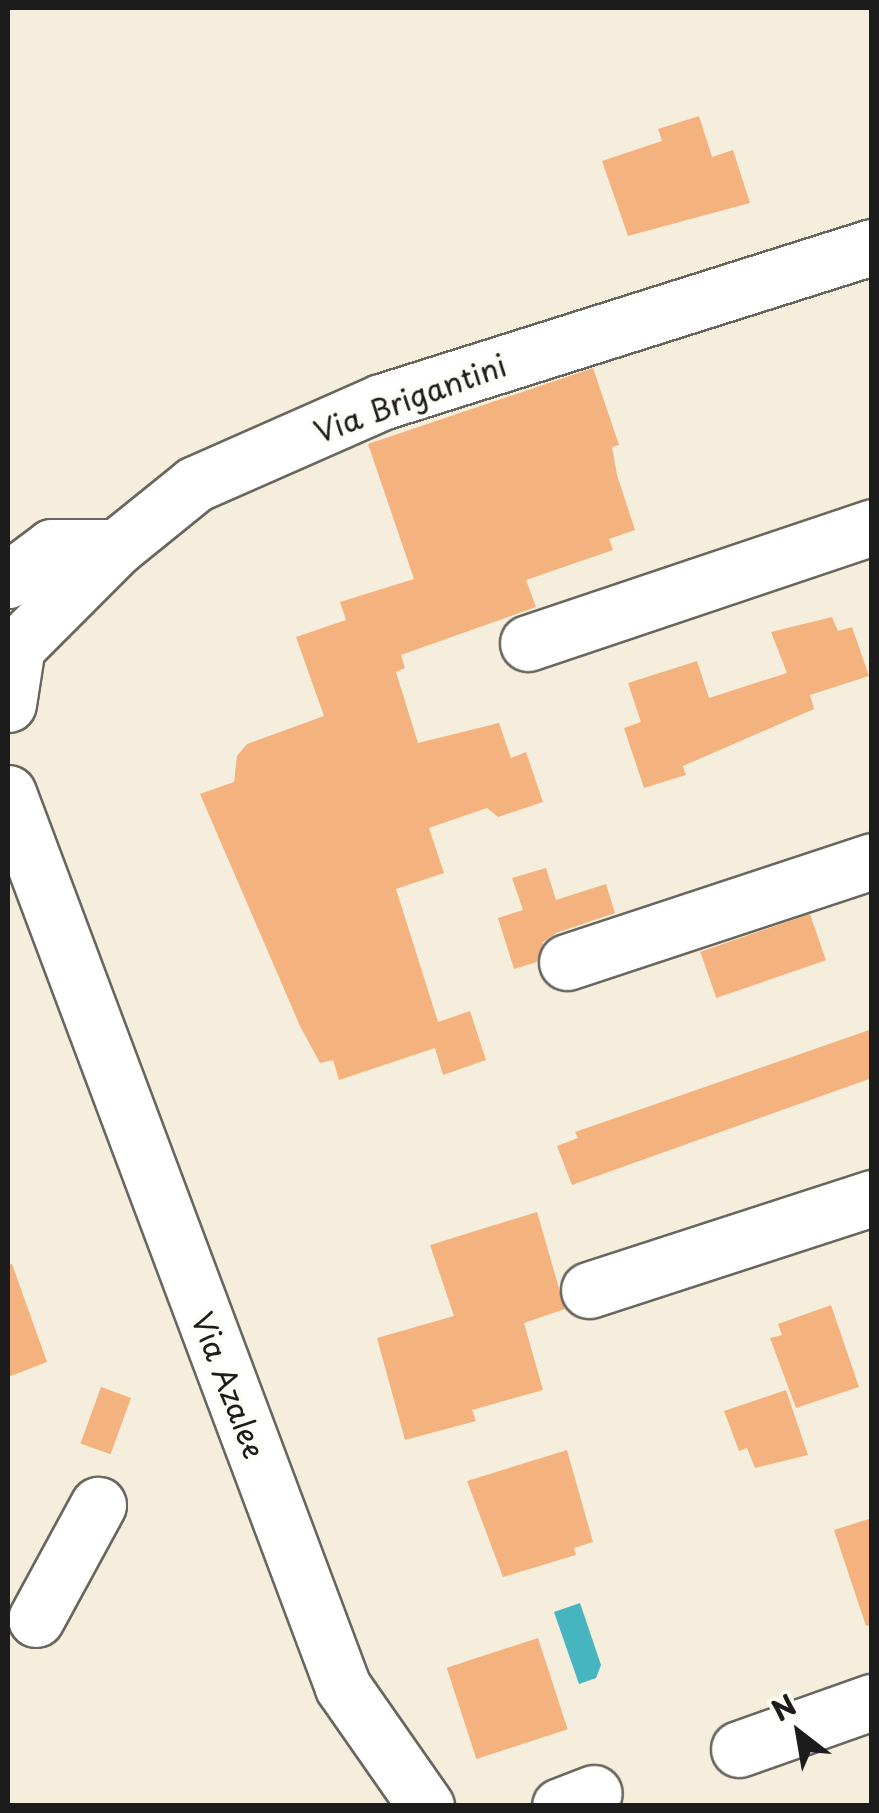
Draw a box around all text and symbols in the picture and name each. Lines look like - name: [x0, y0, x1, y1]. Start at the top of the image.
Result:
- street label: Via Brigantini: [308, 346, 512, 450]
- street label: Via Azalee: [185, 1307, 273, 1463]
- north arrow: [749, 1683, 849, 1783]
- text: N: [763, 1683, 804, 1731]

